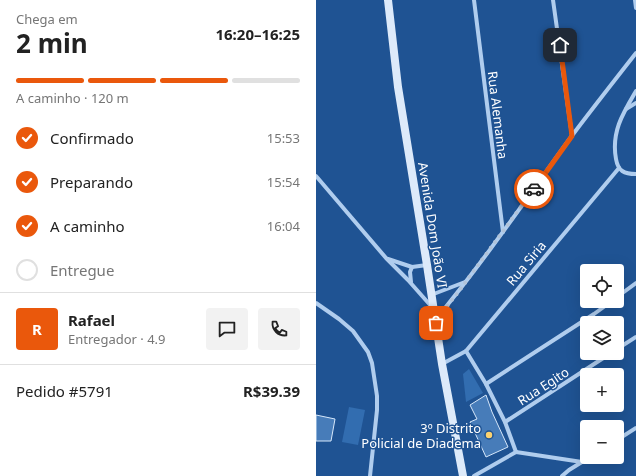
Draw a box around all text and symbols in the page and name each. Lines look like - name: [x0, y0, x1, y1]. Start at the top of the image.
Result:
- text: Chega em: [16, 10, 78, 28]
- text: 16:20–16:25: [215, 24, 300, 44]
- text: 2 min: [16, 25, 88, 61]
- pin: [543, 28, 577, 62]
- icon: home: [549, 34, 571, 56]
- street label: Rua Alemanha: [484, 70, 512, 160]
- text: A caminho · 120 m: [16, 89, 129, 107]
- icon: check: [16, 127, 38, 149]
- text: Confirmado: [50, 128, 134, 148]
- text: 15:53: [267, 129, 300, 147]
- street label: Avenida Dom João VI: [414, 161, 452, 289]
- courier: [514, 169, 554, 209]
- icon: check: [16, 171, 38, 193]
- text: Preparando: [50, 172, 133, 192]
- text: 15:54: [267, 173, 300, 191]
- icon: car: [523, 178, 545, 200]
- icon: check: [16, 215, 38, 237]
- text: A caminho: [50, 216, 125, 236]
- text: 16:04: [267, 217, 300, 235]
- street label: Rua Siria: [502, 237, 550, 289]
- text: Entregue: [50, 260, 114, 280]
- map controls: [580, 264, 624, 464]
- button: locate: [580, 264, 624, 308]
- pin: [419, 306, 453, 340]
- button: chat: [206, 308, 248, 350]
- button: phone: [258, 308, 300, 350]
- text: Rafael: [68, 310, 115, 330]
- icon: bag: [425, 312, 447, 334]
- button: layers: [580, 316, 624, 360]
- text: R: [32, 319, 42, 339]
- text: Entregador · 4.9: [68, 330, 166, 348]
- street label: Rua Egito: [514, 363, 572, 409]
- button: +: [580, 368, 624, 412]
- text: Pedido #5791: [16, 381, 113, 401]
- text: R$39.39: [243, 381, 300, 401]
- place label: 3º Distrito Policial de Diadema: [361, 419, 481, 452]
- button: −: [580, 420, 624, 464]
- marker: 3º Distrito Policial de Diadema: [484, 430, 494, 440]

